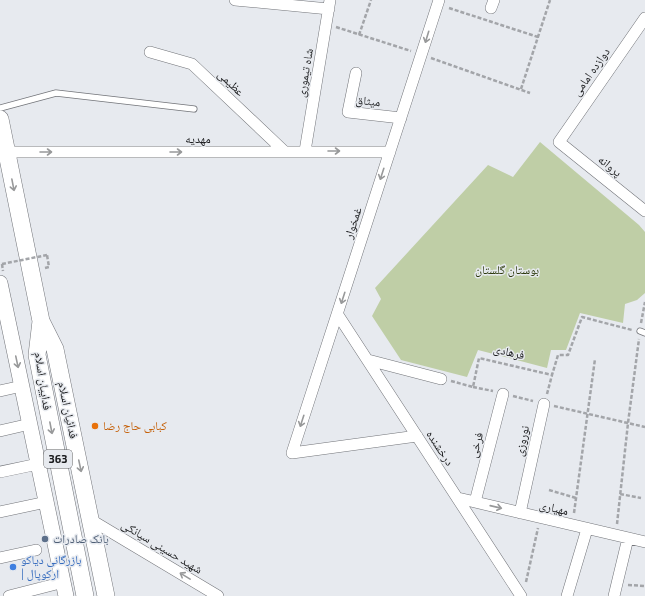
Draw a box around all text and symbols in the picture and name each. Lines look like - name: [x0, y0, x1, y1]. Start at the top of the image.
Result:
- one-way arrow: [423, 30, 430, 43]
- street label: دوازده امامی: [568, 45, 613, 99]
- street label: شاه تیموری: [293, 47, 316, 99]
- street label: عظیمی: [215, 66, 248, 99]
- street label: میثاق: [355, 92, 381, 109]
- street label: مهدیه: [185, 131, 211, 146]
- one-way arrow: [327, 147, 340, 155]
- one-way arrow: [39, 148, 52, 156]
- one-way arrow: [169, 148, 182, 156]
- street label: پروانه: [595, 152, 626, 180]
- one-way arrow: [378, 168, 386, 180]
- one-way arrow: [10, 178, 18, 191]
- street label: غمخوار: [340, 205, 364, 241]
- park label: بوستان گلستان: [475, 262, 539, 277]
- one-way arrow: [339, 291, 346, 304]
- street label: فرهادی: [492, 341, 526, 362]
- street label: فداییان اسلام: [31, 351, 55, 411]
- one-way arrow: [13, 355, 21, 368]
- street label: فدائیان اسلام: [54, 380, 82, 440]
- one-way arrow: [298, 415, 305, 428]
- place label: کبابی حاج رضا: [103, 418, 167, 433]
- one-way arrow: [48, 421, 56, 434]
- marker: کبابی حاج رضا: [90, 421, 100, 431]
- street label: نوروزی: [511, 424, 532, 458]
- street label: درخشنده: [424, 427, 457, 468]
- street label: فرخی: [465, 430, 486, 459]
- road number: 363: [44, 450, 72, 468]
- one-way arrow: [76, 459, 84, 472]
- street label: مهیاری: [538, 497, 570, 518]
- one-way arrow: [489, 504, 502, 512]
- street label: شهید حسینی سیانکی: [119, 517, 206, 577]
- place label: بانک صادرات: [53, 531, 109, 546]
- marker: بانک صادرات: [40, 534, 50, 544]
- place label: بازرگانی دیاکو | ارکوپال: [21, 552, 82, 581]
- marker: بازرگانی دیاکو | ارکوپال: [8, 562, 18, 572]
- one-way arrow: [180, 572, 191, 580]

